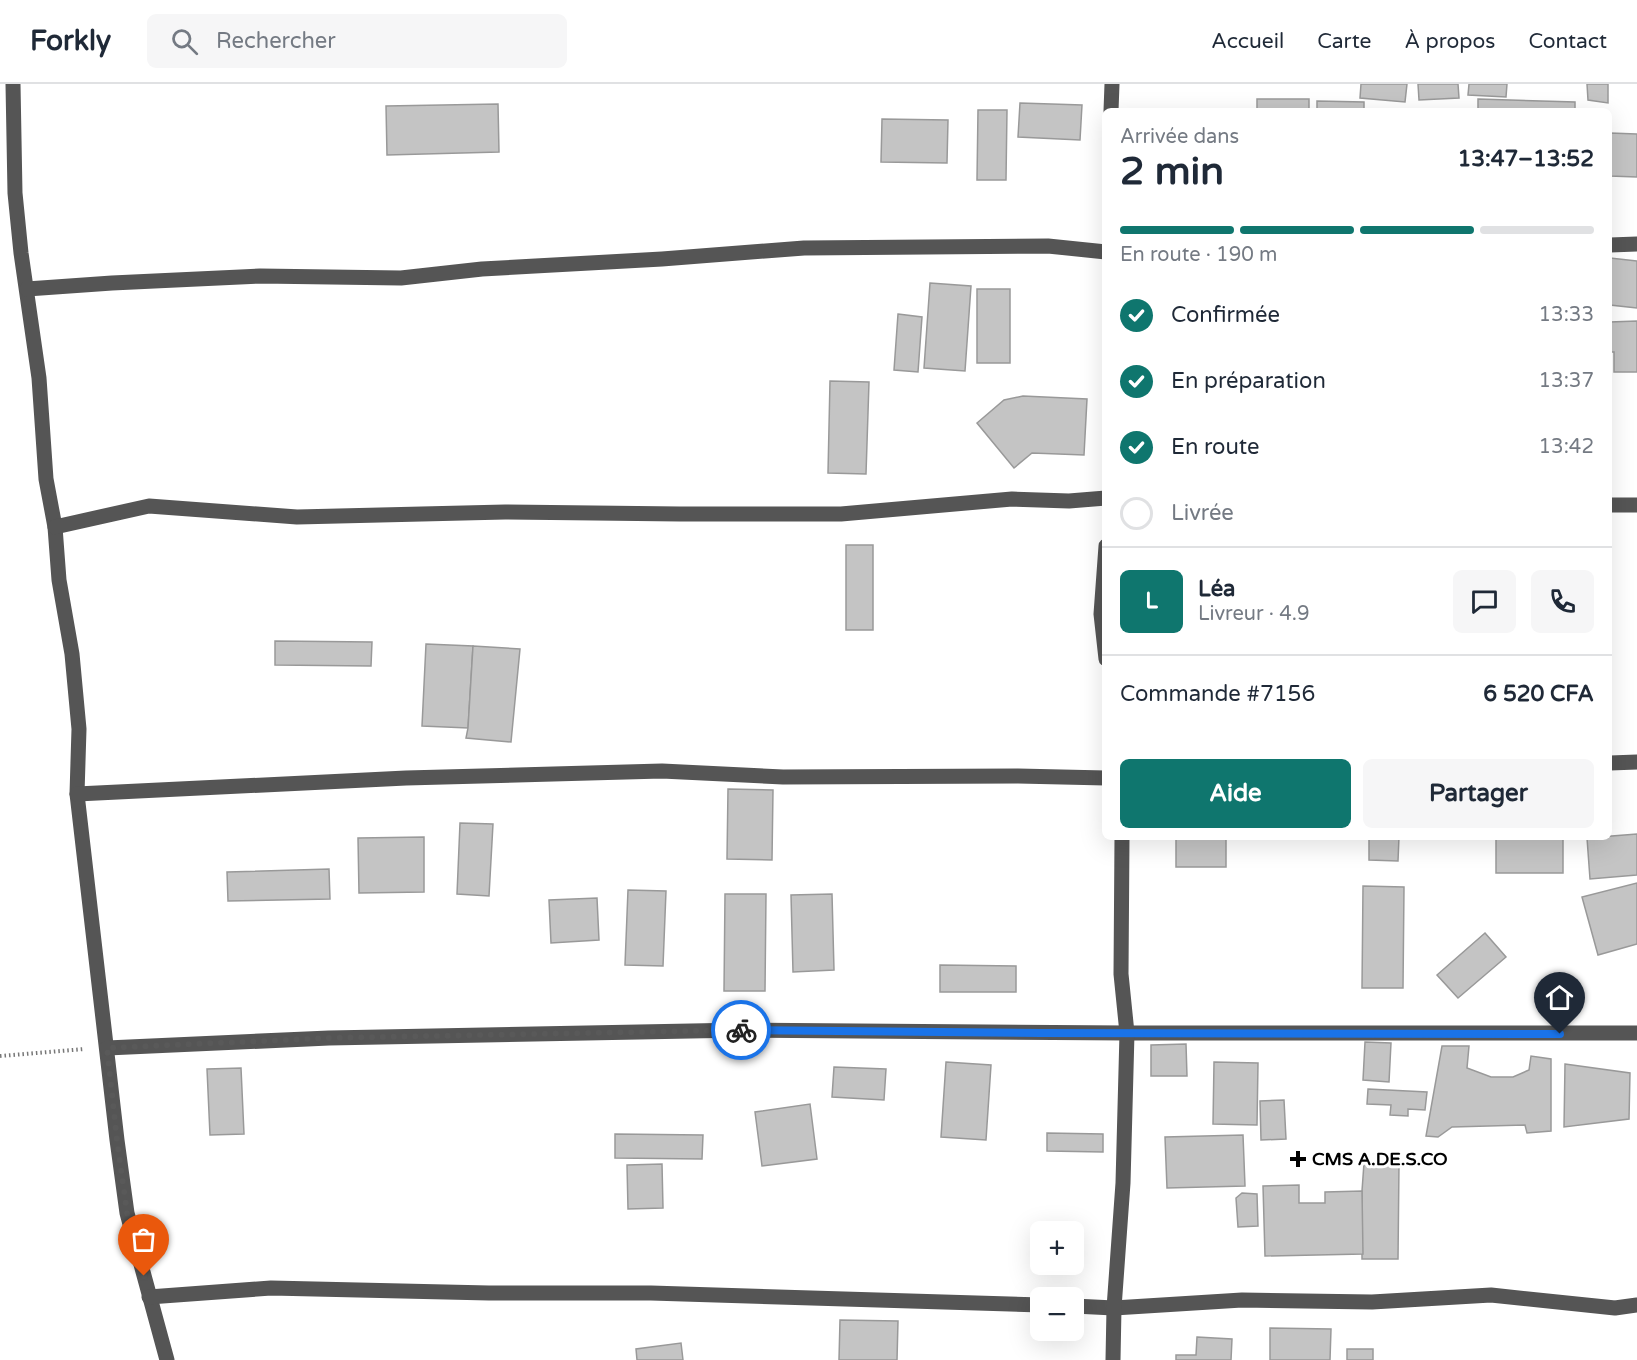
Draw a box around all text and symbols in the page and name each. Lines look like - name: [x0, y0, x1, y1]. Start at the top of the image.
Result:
- search box: [147, 14, 567, 68]
- text: Forkly: [30, 24, 111, 58]
- icon: search: [168, 25, 201, 58]
- text: Rechercher: [216, 28, 336, 54]
- text: Accueil: [1211, 29, 1284, 54]
- text: Carte: [1317, 29, 1371, 54]
- text: À propos: [1404, 29, 1495, 54]
- text: Contact: [1528, 29, 1607, 54]
- text: Arrivée dans: [1120, 125, 1239, 149]
- text: 13:47–13:52: [1457, 146, 1594, 172]
- text: 2 min: [1120, 148, 1224, 195]
- text: En route · 190 m: [1120, 243, 1277, 267]
- icon: check: [1120, 299, 1153, 332]
- text: Confirmée: [1171, 302, 1280, 328]
- text: 13:33: [1539, 303, 1594, 327]
- icon: check: [1120, 365, 1153, 398]
- text: En préparation: [1171, 368, 1326, 394]
- text: 13:37: [1539, 369, 1594, 393]
- icon: check: [1120, 431, 1153, 464]
- text: En route: [1171, 434, 1260, 460]
- text: 13:42: [1539, 435, 1594, 459]
- text: Livrée: [1171, 500, 1234, 526]
- button: chat: [1453, 570, 1516, 633]
- button: phone: [1531, 570, 1594, 633]
- text: Léa: [1198, 576, 1236, 602]
- text: L: [1145, 588, 1158, 614]
- text: Livreur · 4.9: [1198, 602, 1310, 626]
- text: Commande #7156: [1120, 681, 1315, 707]
- text: 6 520 CFA: [1483, 681, 1594, 707]
- button: Aide: [1120, 759, 1351, 828]
- button: Partager: [1363, 759, 1594, 828]
- pin: [1534, 972, 1585, 1034]
- icon: home: [1543, 981, 1576, 1014]
- courier: [711, 1000, 771, 1060]
- icon: bike: [725, 1014, 758, 1047]
- place label: CMS A.DE.S.CO: [1312, 1148, 1448, 1170]
- marker: CMS A.DE.S.CO: [1289, 1150, 1307, 1168]
- pin: [118, 1214, 169, 1276]
- map controls: [1030, 1221, 1084, 1341]
- button: +: [1030, 1221, 1084, 1275]
- icon: bag: [127, 1223, 160, 1256]
- button: −: [1030, 1287, 1084, 1341]

